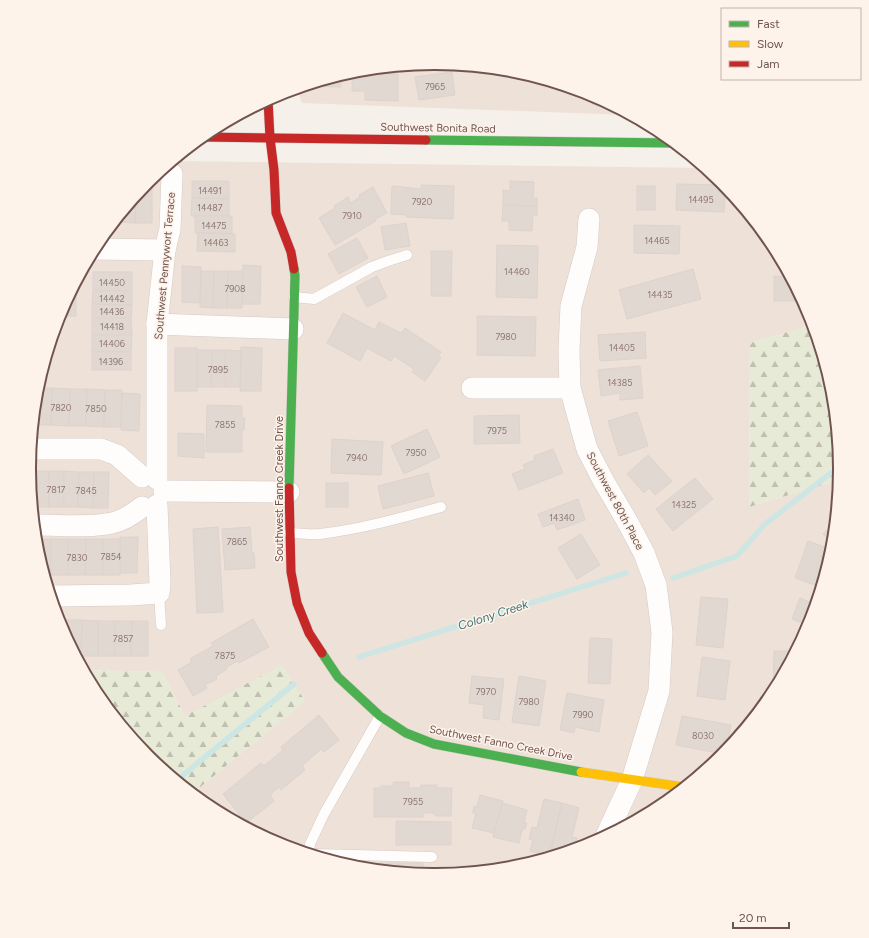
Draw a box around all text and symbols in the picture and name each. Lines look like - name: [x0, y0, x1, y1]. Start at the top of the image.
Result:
- legend: [721, 8, 861, 80]
- text: Fast: [757, 17, 780, 31]
- text: Slow: [757, 37, 784, 51]
- text: Jam: [757, 57, 780, 71]
- house number: 7965: [425, 81, 445, 92]
- street label: Southwest Bonita Road: [380, 120, 496, 136]
- house number: 14491: [198, 185, 222, 196]
- street label: Southwest Pennywort Terrace: [152, 192, 178, 340]
- house number: 14495: [688, 194, 714, 205]
- house number: 7920: [412, 196, 433, 207]
- house number: 14487: [197, 202, 223, 213]
- house number: 7910: [342, 210, 362, 221]
- house number: 14475: [202, 220, 226, 231]
- house number: 14465: [644, 235, 670, 246]
- house number: 14463: [204, 237, 229, 248]
- house number: 14460: [504, 266, 530, 277]
- house number: 14450: [99, 277, 125, 288]
- house number: 7908: [224, 283, 246, 294]
- house number: 14435: [648, 289, 672, 300]
- house number: 14442: [99, 293, 125, 304]
- house number: 14436: [100, 306, 124, 317]
- house number: 14418: [100, 321, 125, 332]
- house number: 7980: [495, 331, 517, 342]
- house number: 14406: [99, 338, 125, 349]
- house number: 14405: [609, 342, 635, 353]
- house number: 14396: [99, 356, 123, 367]
- house number: 7895: [208, 364, 228, 375]
- house number: 14385: [608, 377, 632, 388]
- house number: 7820: [50, 402, 72, 413]
- house number: 7850: [85, 403, 107, 414]
- street label: Southwest Fanno Creek Drive: [273, 416, 286, 562]
- house number: 7855: [215, 419, 235, 430]
- house number: 7975: [487, 425, 507, 436]
- house number: 7950: [406, 447, 427, 458]
- street label: Southwest 80th Place: [584, 450, 646, 552]
- house number: 7940: [346, 452, 368, 463]
- house number: 7817: [47, 484, 66, 495]
- house number: 7845: [75, 485, 97, 496]
- house number: 14325: [672, 499, 696, 510]
- house number: 14340: [549, 512, 575, 523]
- house number: 7865: [227, 536, 247, 547]
- house number: 7854: [100, 551, 122, 562]
- house number: 7830: [66, 552, 88, 563]
- water label: Colony Creek: [456, 597, 531, 633]
- house number: 7857: [113, 633, 133, 644]
- house number: 7875: [215, 650, 235, 661]
- house number: 7970: [476, 686, 496, 697]
- house number: 7980: [518, 696, 540, 707]
- house number: 7990: [573, 709, 594, 720]
- street label: Southwest Fanno Creek Drive: [428, 723, 574, 763]
- house number: 8030: [692, 730, 714, 741]
- house number: 7955: [403, 796, 423, 807]
- scale bar: [733, 904, 789, 930]
- text: 20 m: [739, 911, 767, 925]

